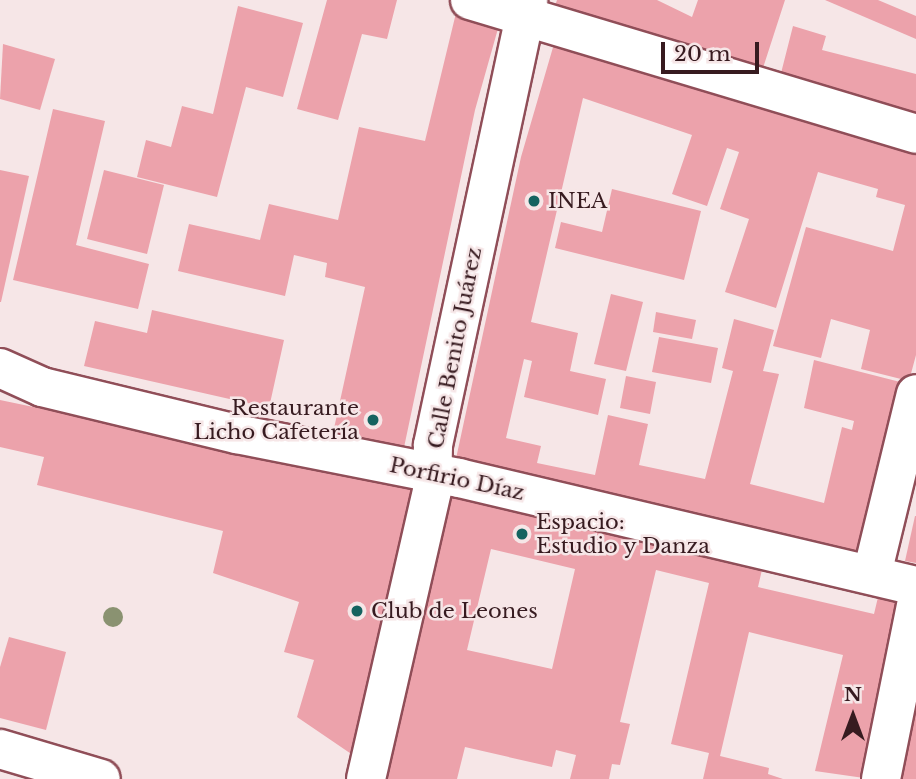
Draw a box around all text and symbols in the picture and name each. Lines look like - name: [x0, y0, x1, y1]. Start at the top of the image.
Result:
- scale bar: [664, 28, 762, 72]
- text: 20 m: [674, 41, 731, 67]
- place label: INEA: [548, 188, 607, 214]
- marker: INEA: [526, 193, 542, 209]
- street label: Calle Benito Juárez: [423, 245, 487, 451]
- place label: Restaurante Licho Cafetería: [193, 395, 359, 445]
- marker: Restaurante Licho Cafetería: [365, 412, 381, 428]
- street label: Porfirio Díaz: [387, 452, 527, 506]
- place label: Espacio: Estudio y Danza: [536, 509, 711, 559]
- marker: Espacio: Estudio y Danza: [514, 526, 530, 542]
- place label: Club de Leones: [371, 598, 538, 624]
- marker: Club de Leones: [349, 603, 365, 619]
- north arrow: [818, 681, 888, 751]
- text: N: [844, 683, 862, 706]

